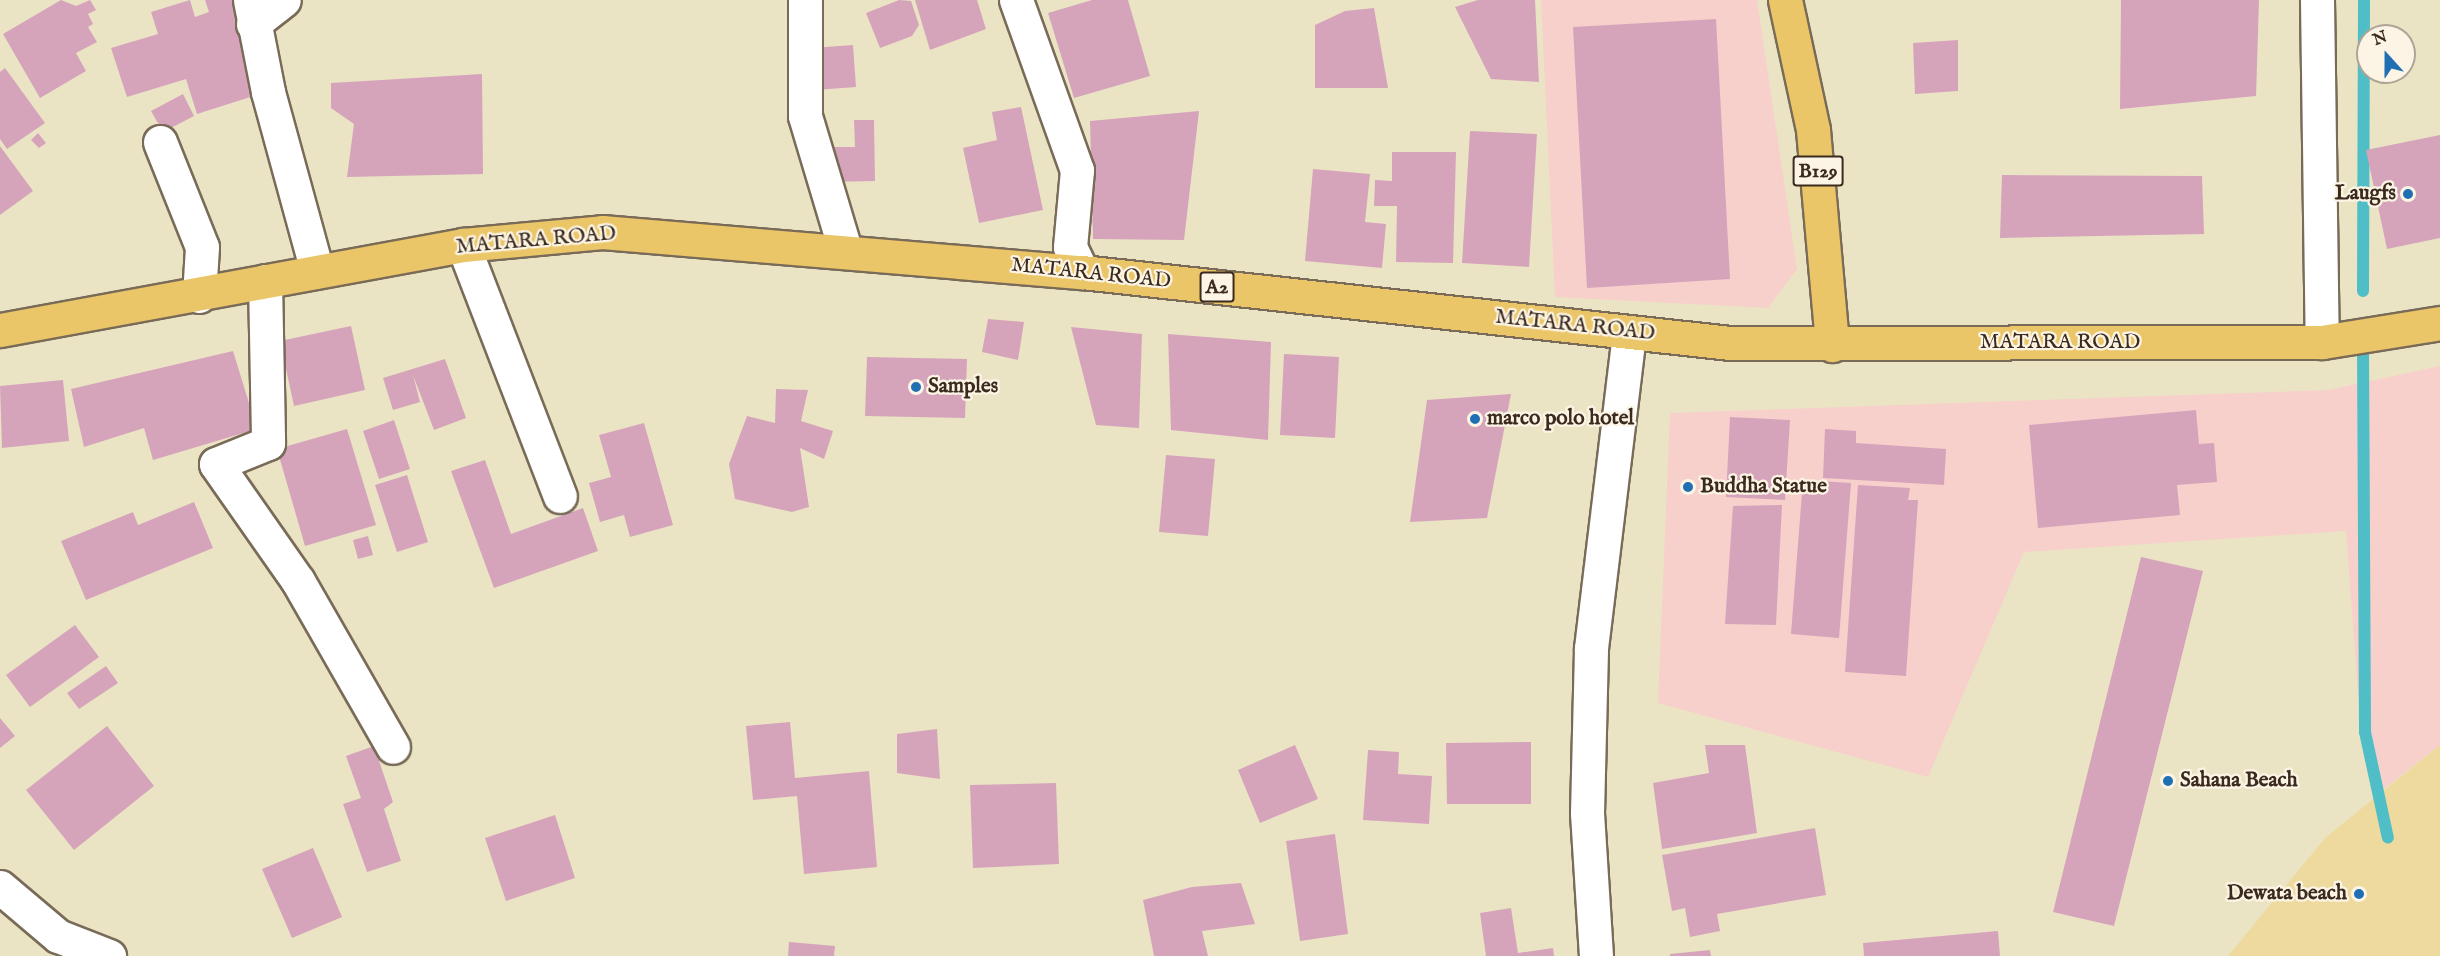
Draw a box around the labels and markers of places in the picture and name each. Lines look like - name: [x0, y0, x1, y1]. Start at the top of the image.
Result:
- place label: Laugfs: [2335, 181, 2396, 207]
- marker: Laugfs: [2401, 187, 2415, 201]
- place label: Samples: [928, 374, 998, 400]
- marker: Samples: [909, 380, 923, 394]
- place label: marco polo hotel: [1487, 406, 1634, 432]
- marker: marco polo hotel: [1468, 412, 1482, 426]
- place label: Buddha Statue: [1700, 474, 1827, 500]
- marker: Buddha Statue: [1681, 480, 1695, 494]
- place label: Sahana Beach: [2180, 768, 2298, 794]
- marker: Sahana Beach: [2161, 774, 2175, 788]
- place label: Dewata beach: [2227, 881, 2347, 907]
- marker: Dewata beach: [2352, 887, 2366, 901]

